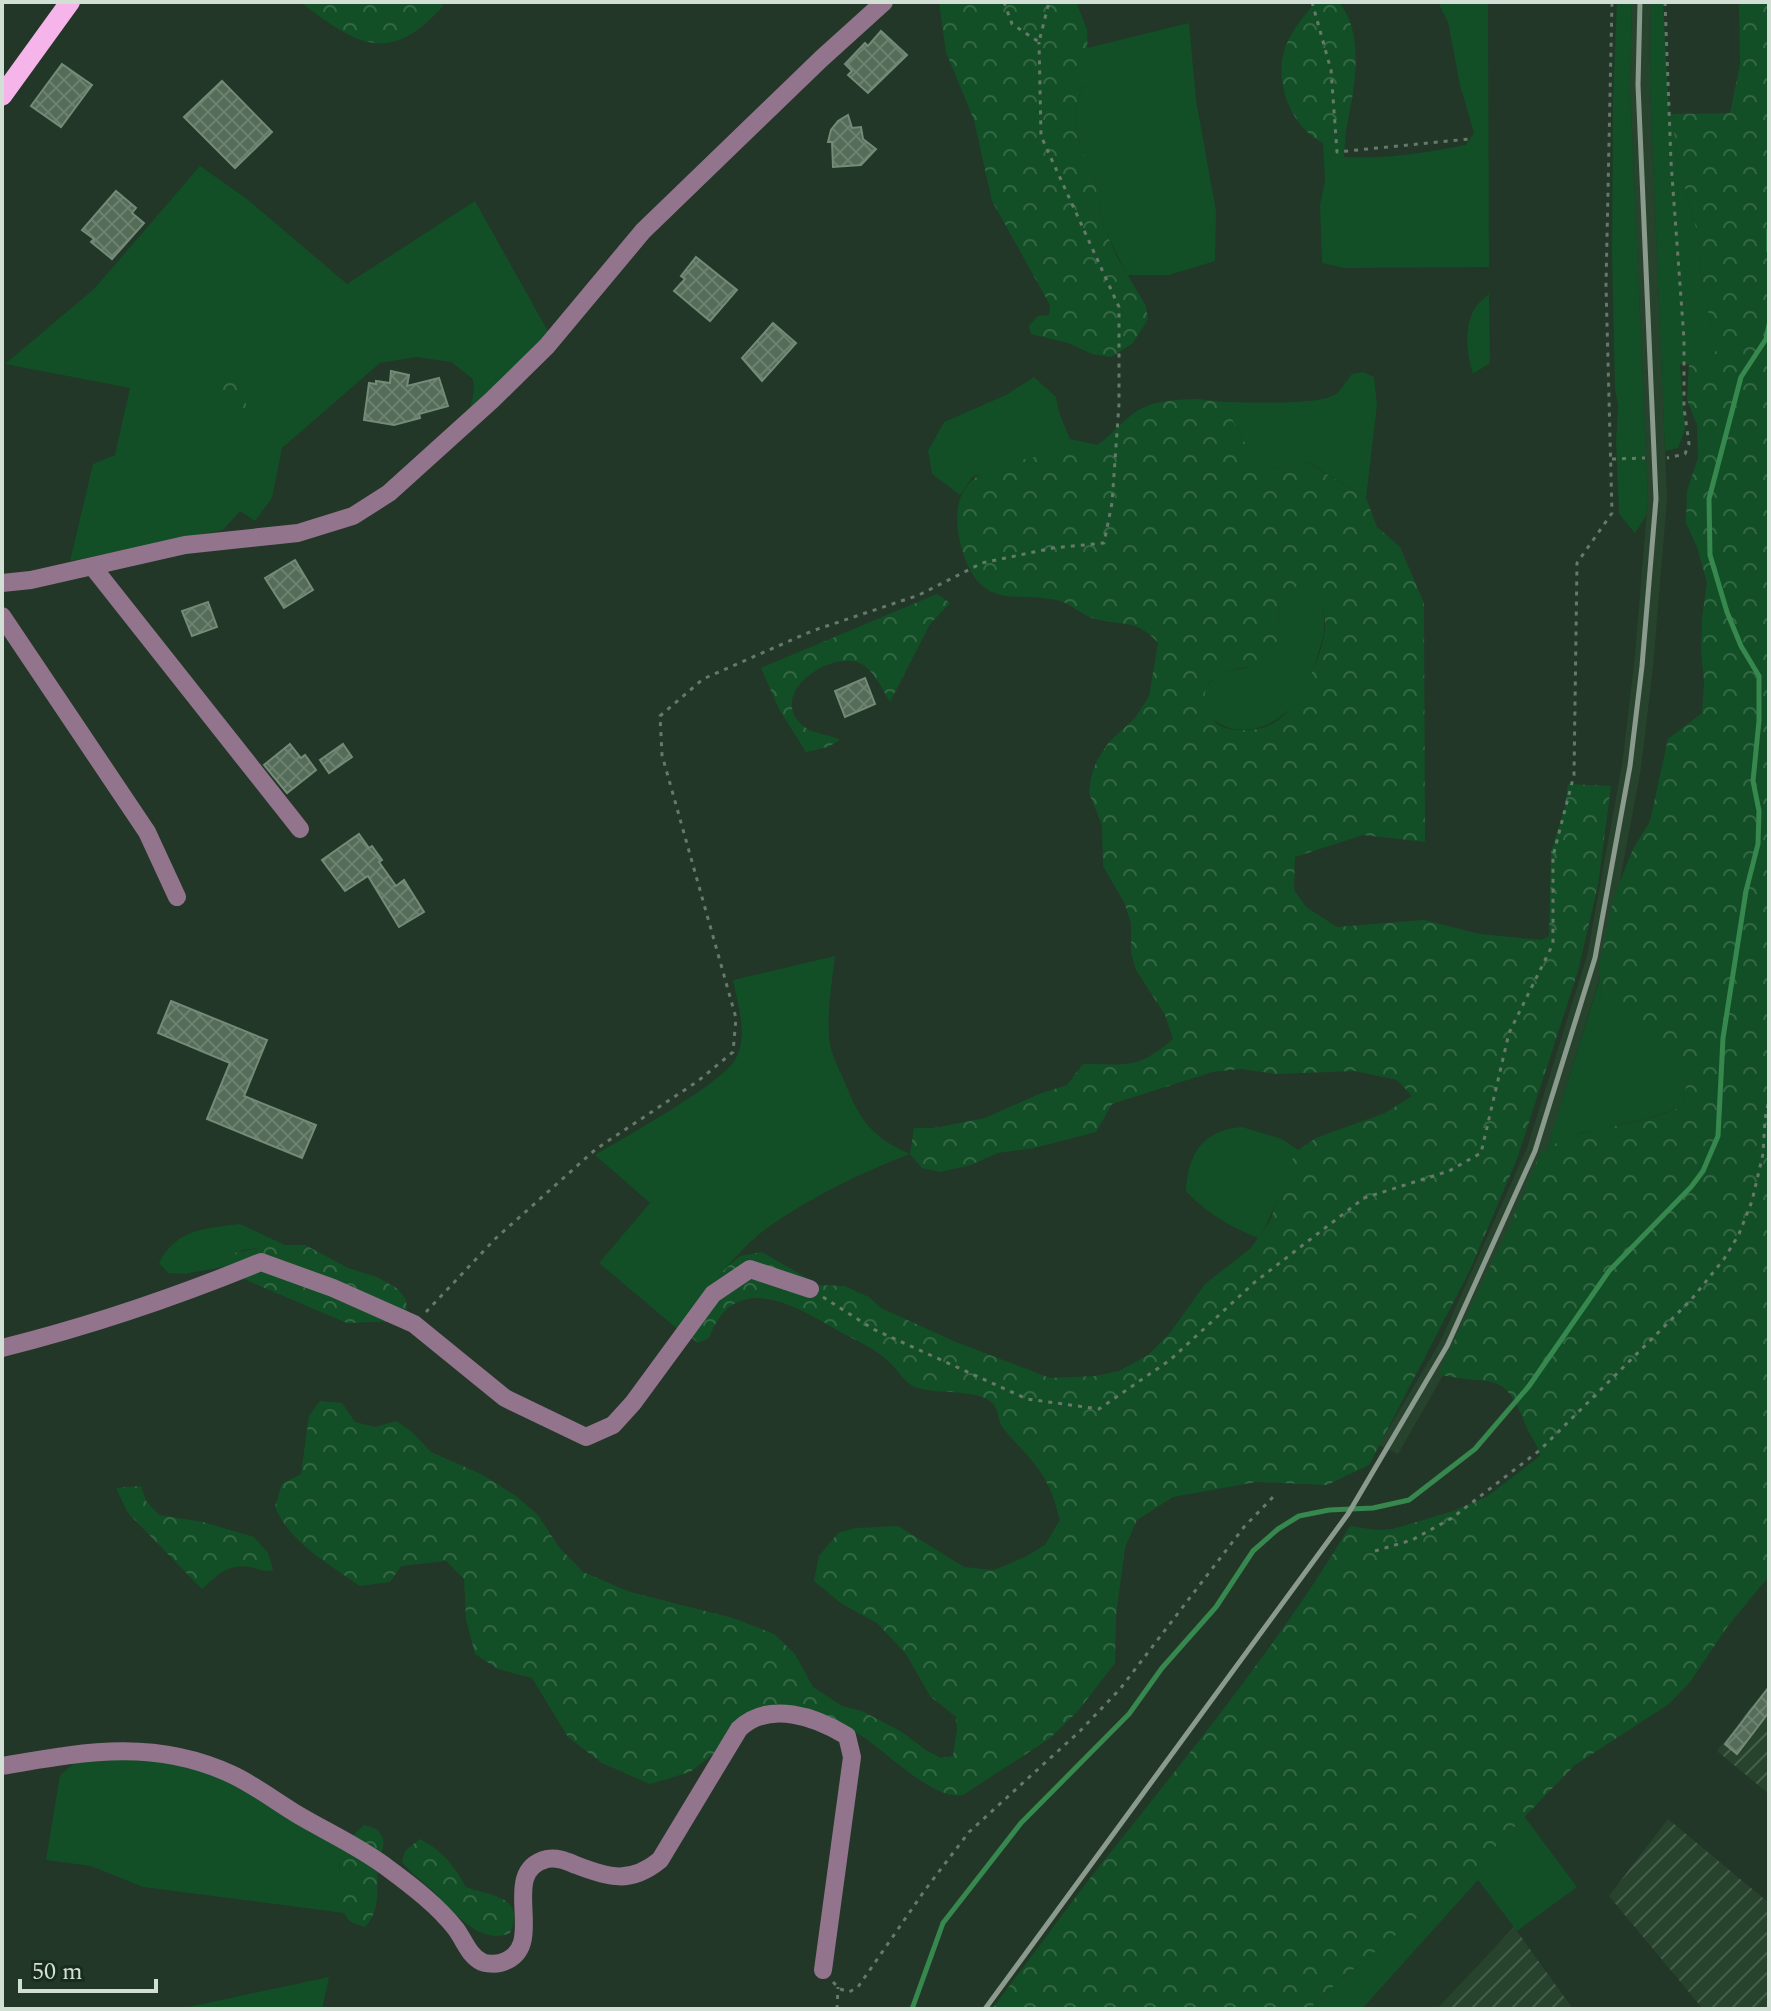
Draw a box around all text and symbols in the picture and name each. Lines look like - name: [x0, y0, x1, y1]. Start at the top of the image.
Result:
- scale bar: [20, 1943, 156, 1993]
- text: 50 m: [32, 1954, 83, 1990]

